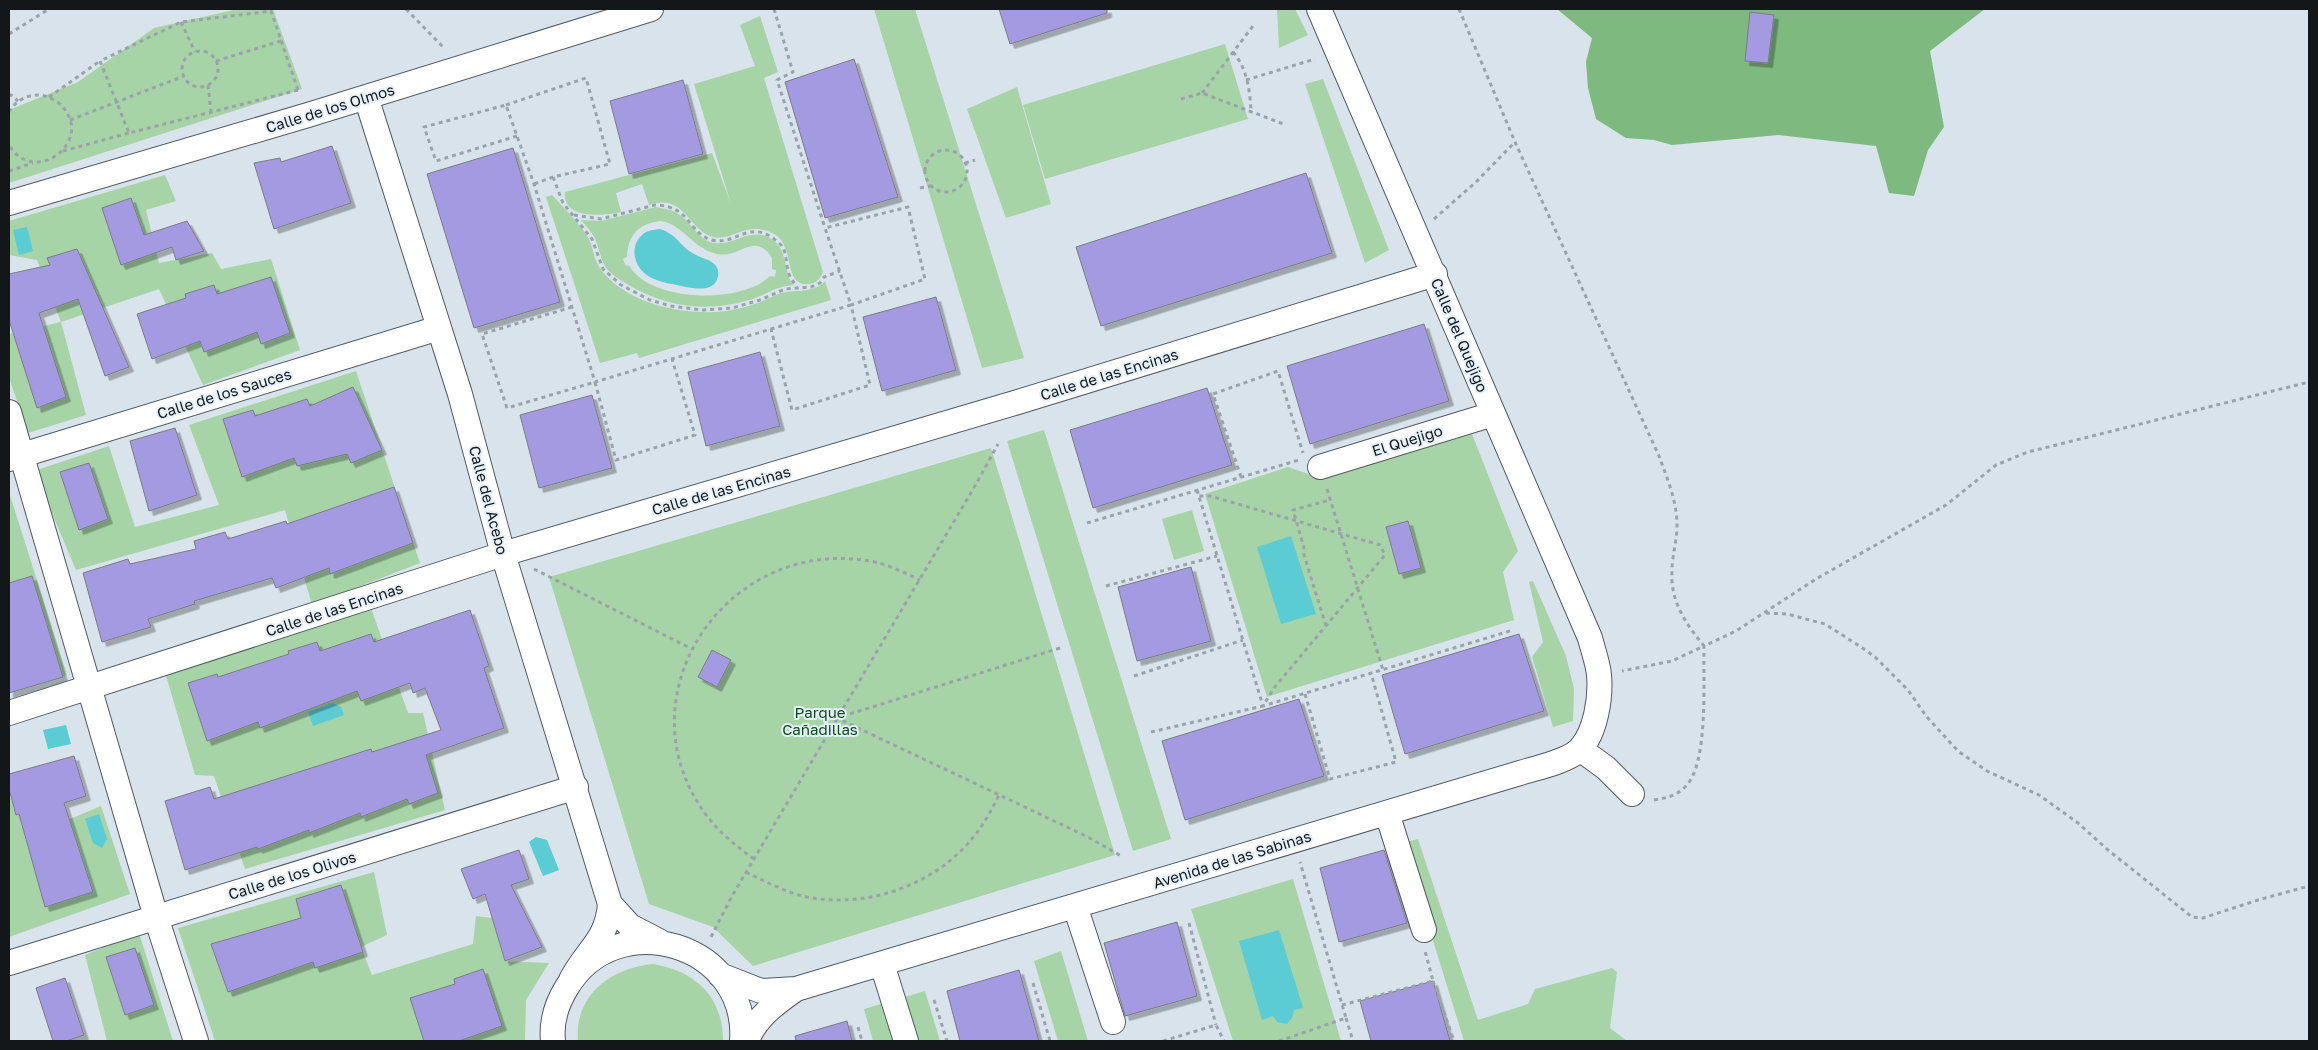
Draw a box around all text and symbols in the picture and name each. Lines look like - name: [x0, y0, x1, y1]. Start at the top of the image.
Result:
- street label: Calle de los Olmos: [263, 80, 397, 136]
- street label: Calle del Quejigo: [1428, 275, 1492, 395]
- street label: Calle de las Encinas: [1038, 344, 1180, 404]
- street label: Calle de los Sauces: [155, 364, 293, 422]
- street label: El Quejigo: [1370, 421, 1444, 459]
- street label: Calle del Acebo: [466, 444, 512, 556]
- street label: Calle de las Encinas: [650, 462, 792, 518]
- street label: Calle de las Encinas: [263, 578, 405, 640]
- park label: Parque Cañadillas: [782, 703, 858, 738]
- street label: Avenida de las Sabinas: [1151, 826, 1313, 892]
- street label: Calle de los Olivos: [226, 847, 358, 903]

